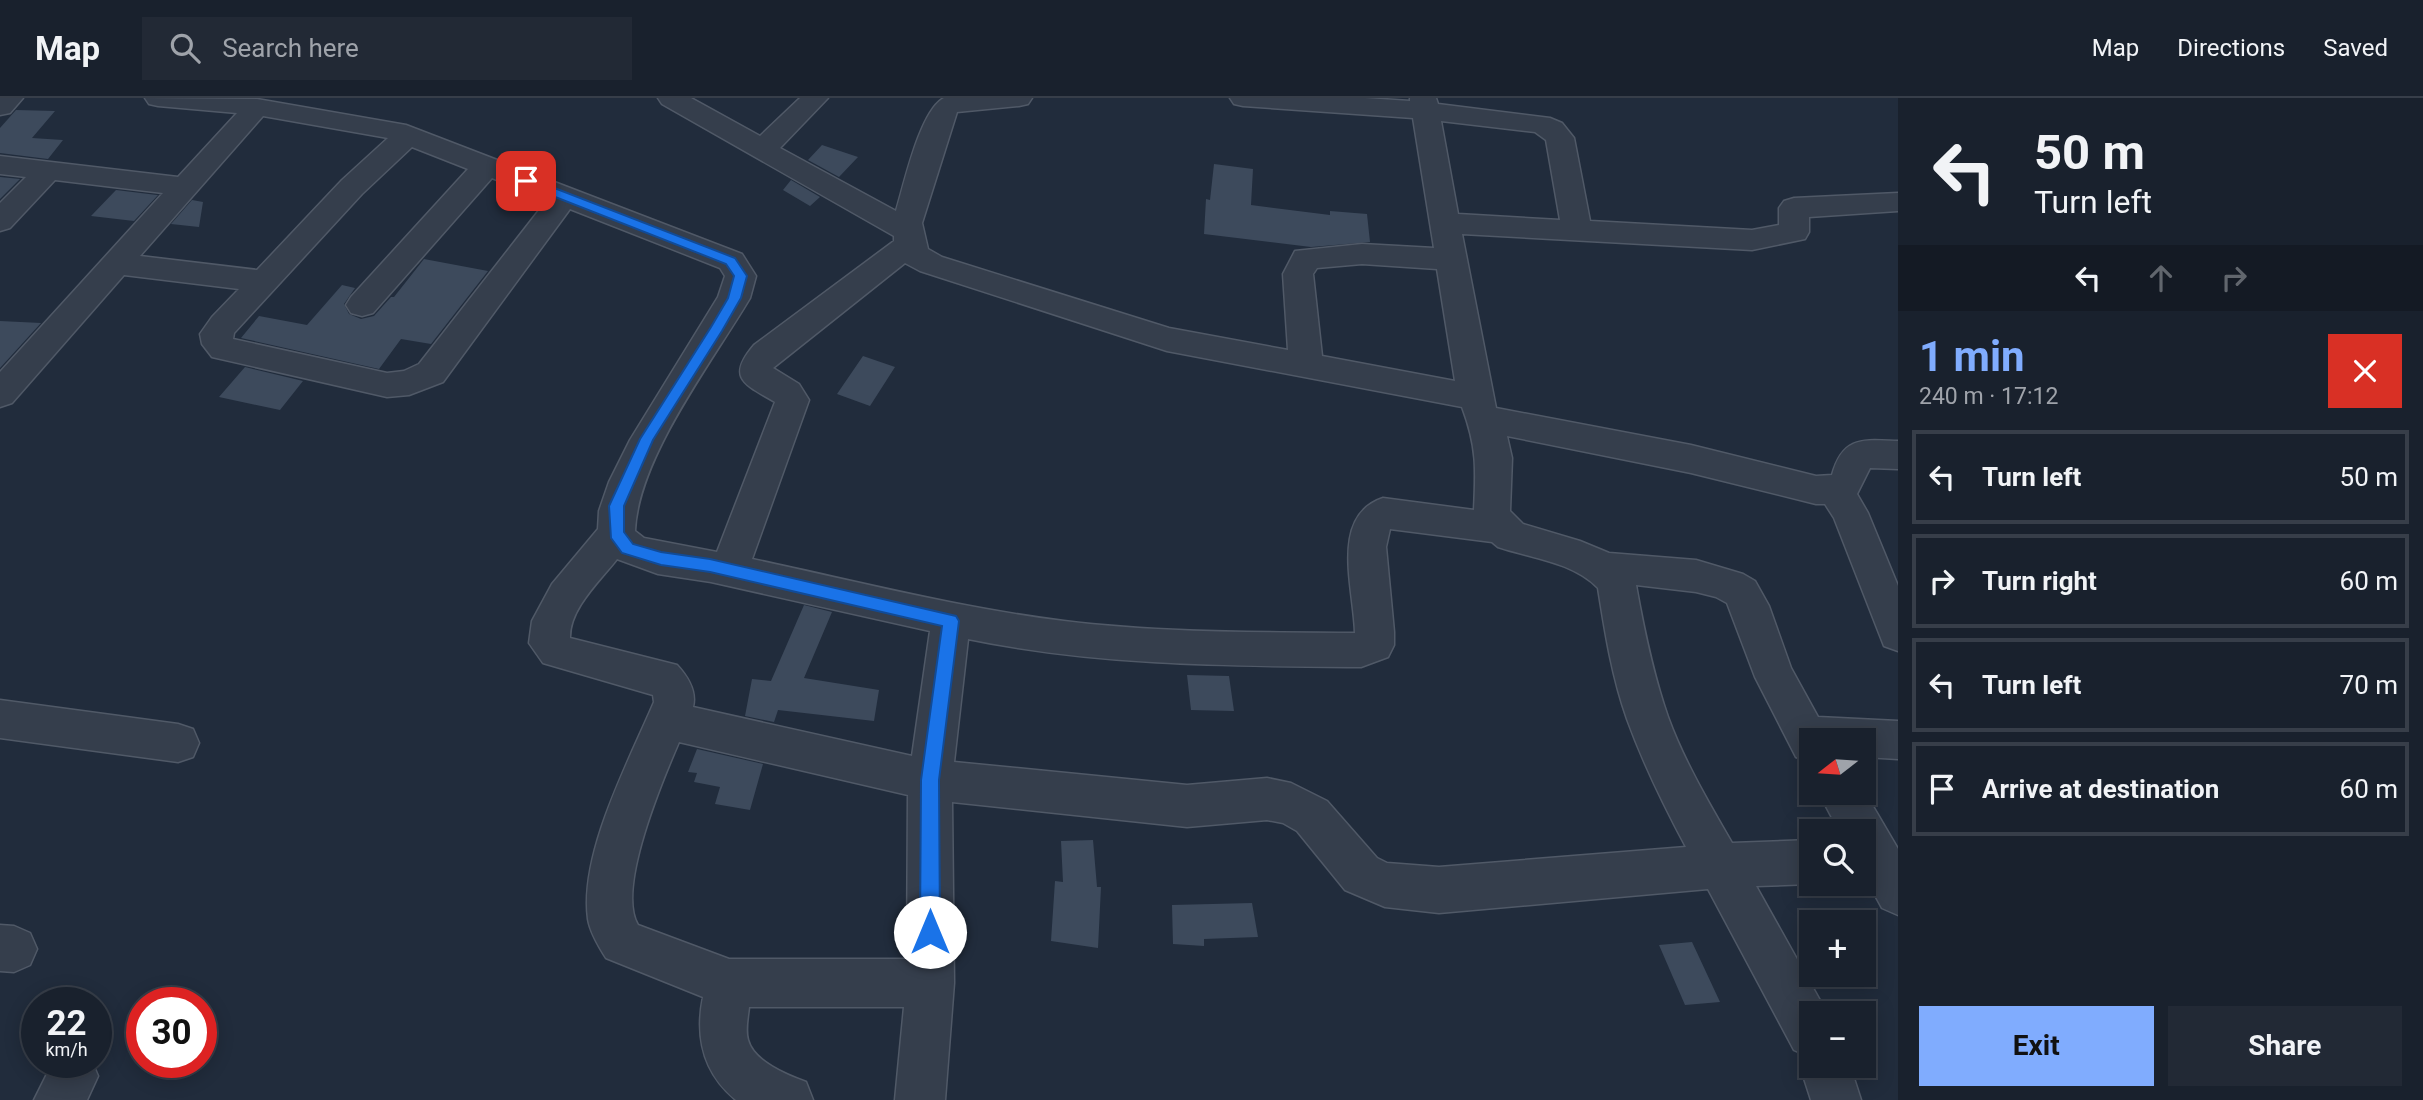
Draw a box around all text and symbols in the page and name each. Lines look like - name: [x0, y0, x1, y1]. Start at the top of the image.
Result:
- search box: [142, 17, 632, 80]
- text: Map: [35, 29, 100, 68]
- icon: search: [166, 29, 204, 67]
- text: Search here: [222, 33, 359, 63]
- text: Map: [2092, 34, 2139, 62]
- text: Directions: [2177, 34, 2285, 62]
- text: Saved: [2323, 34, 2388, 62]
- text: 50 m: [2034, 124, 2145, 181]
- icon: left: [1919, 126, 2010, 217]
- pin: [496, 151, 556, 211]
- icon: arrive: [507, 162, 545, 200]
- text: Turn left: [2034, 183, 2152, 221]
- icon: left: [2069, 259, 2107, 297]
- icon: ahead: [2142, 259, 2180, 297]
- icon: right: [2215, 259, 2253, 297]
- text: 1 min: [1919, 332, 2025, 381]
- button: close: [2328, 334, 2402, 408]
- text: 240 m · 17:12: [1919, 383, 2058, 410]
- icon: left: [1923, 458, 1961, 496]
- text: Turn left: [1982, 462, 2081, 492]
- text: 50 m: [2340, 462, 2398, 492]
- icon: right: [1923, 562, 1961, 600]
- text: Turn right: [1982, 566, 2097, 596]
- text: 60 m: [2340, 566, 2398, 596]
- icon: left: [1923, 666, 1961, 704]
- text: Turn left: [1982, 670, 2081, 700]
- text: 70 m: [2340, 670, 2398, 700]
- north arrow: [1799, 728, 1876, 805]
- map controls: [1799, 728, 1876, 1078]
- icon: arrive: [1923, 770, 1961, 808]
- text: Arrive at destination: [1982, 774, 2219, 804]
- text: 60 m: [2340, 774, 2398, 804]
- button: search: [1799, 819, 1876, 896]
- position arrow: [893, 895, 967, 969]
- button: +: [1799, 910, 1876, 987]
- speed limit sign: 30: [126, 987, 217, 1078]
- button: −: [1799, 1001, 1876, 1078]
- text: 22: [46, 1003, 87, 1044]
- button: Exit: [1919, 1006, 2154, 1086]
- button: Share: [2168, 1006, 2402, 1086]
- text: km/h: [45, 1039, 88, 1060]

